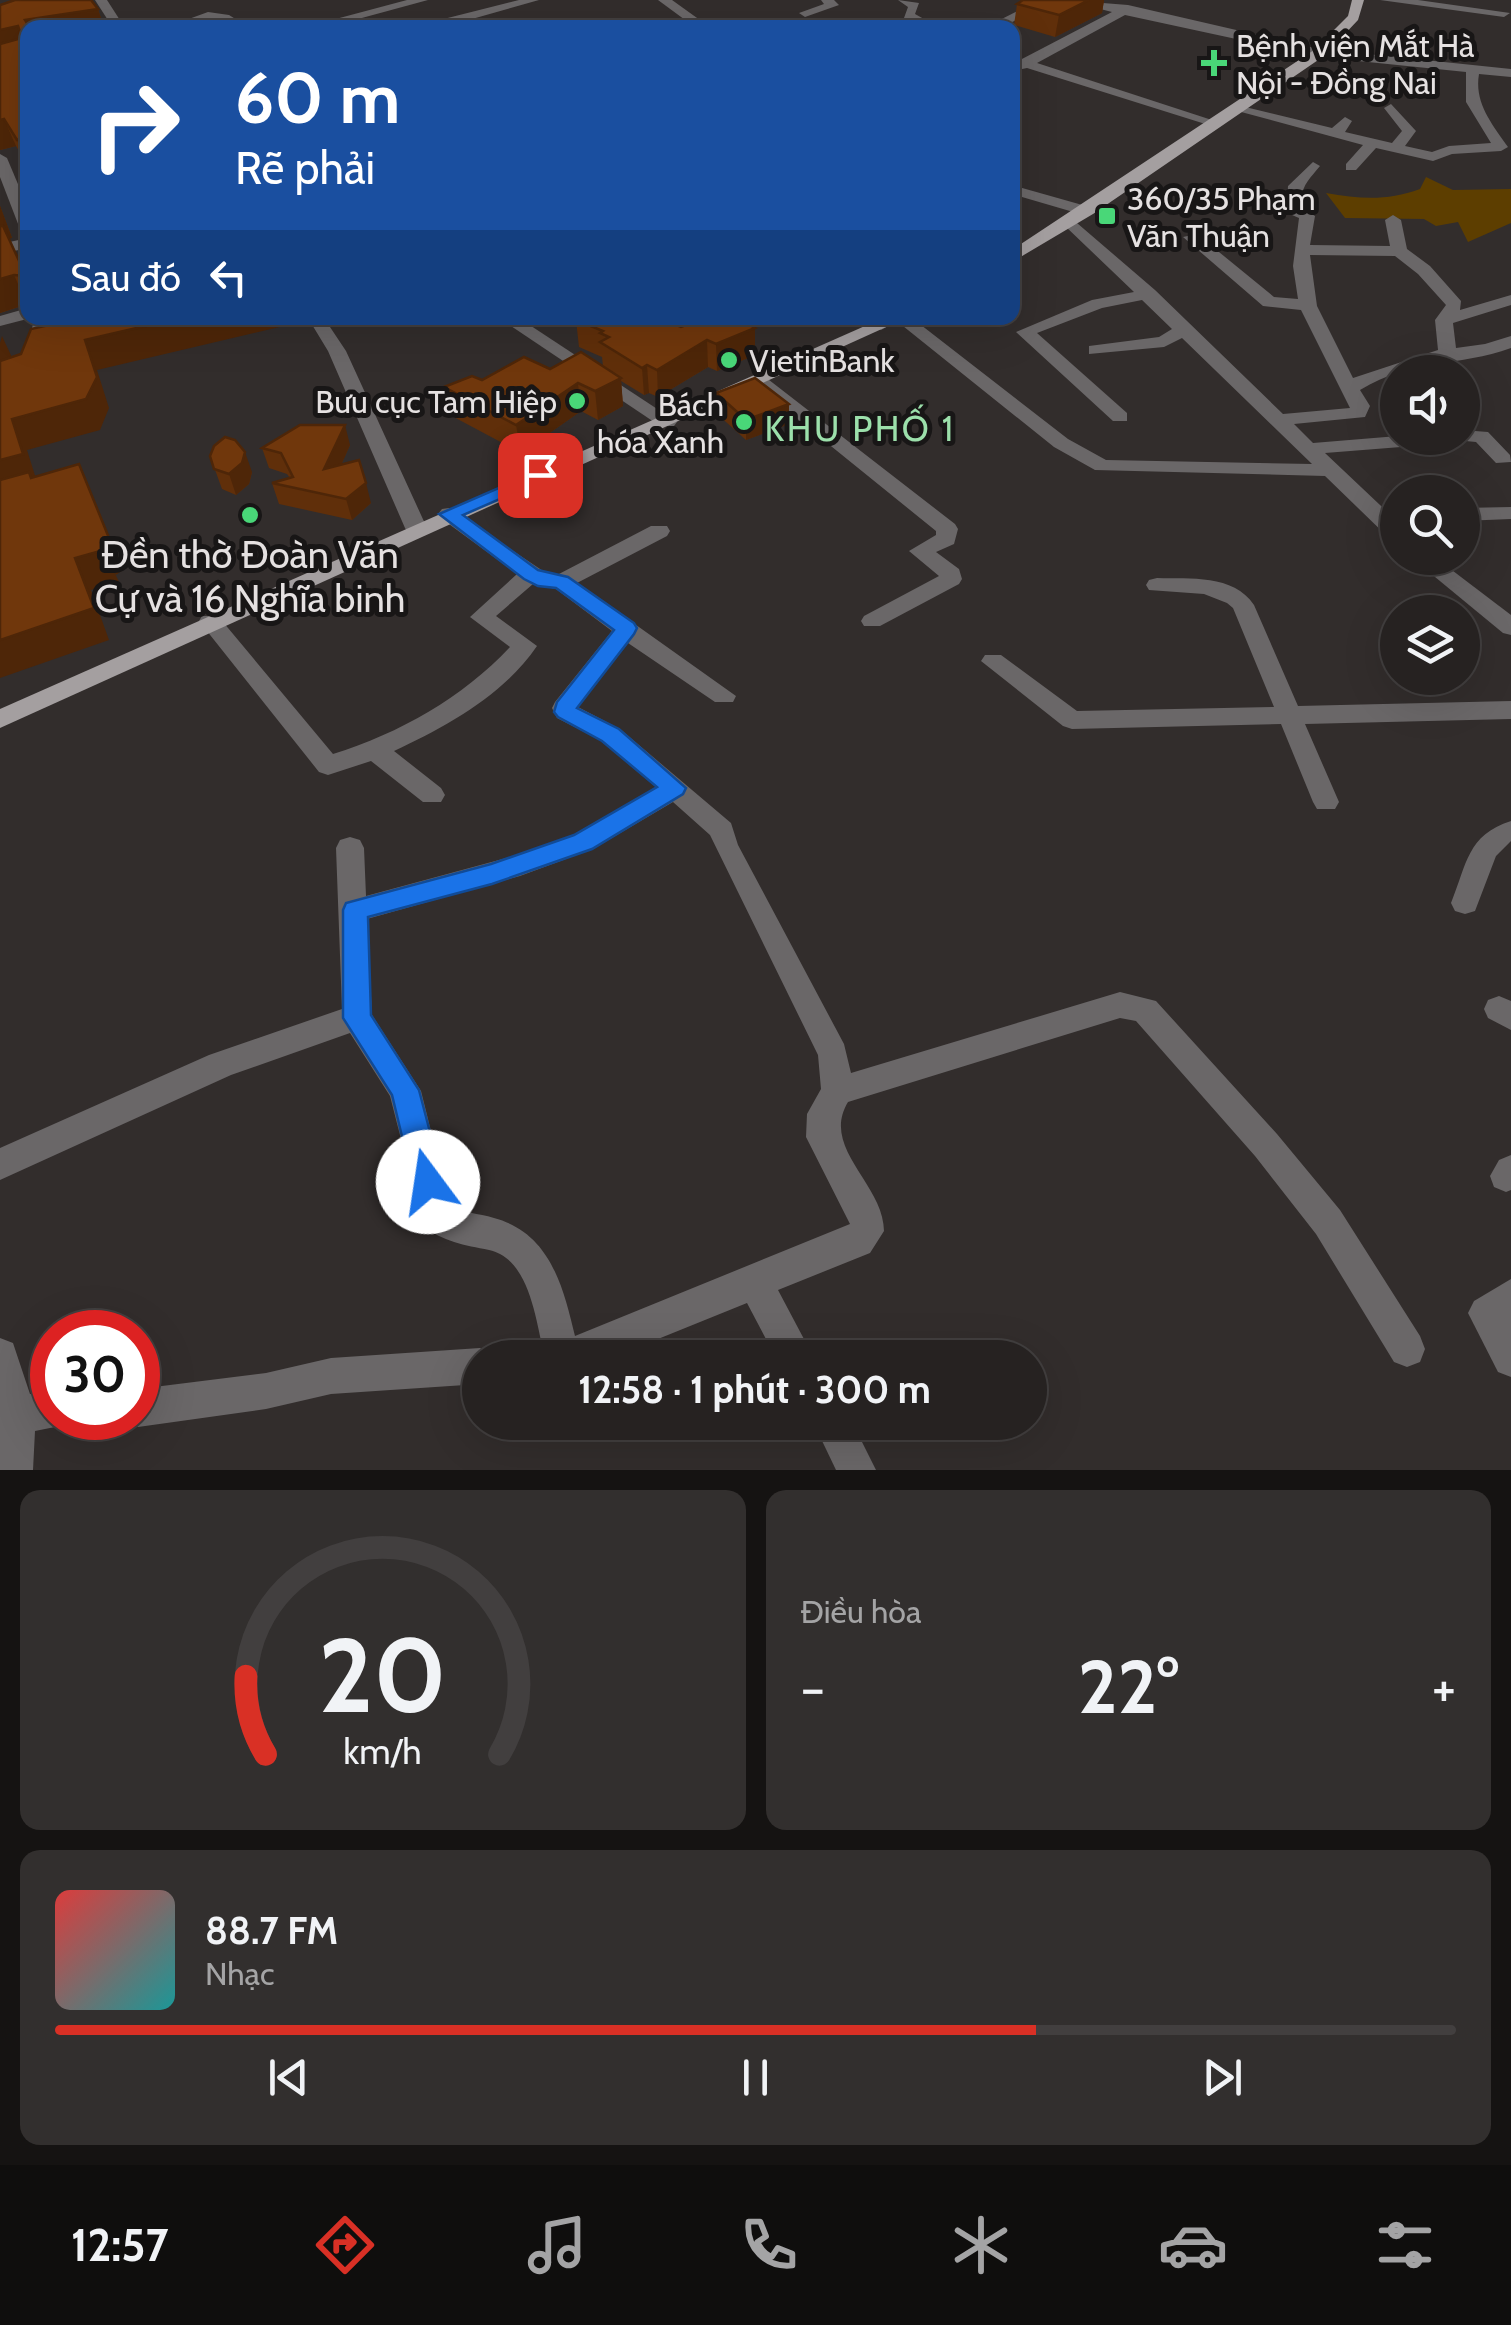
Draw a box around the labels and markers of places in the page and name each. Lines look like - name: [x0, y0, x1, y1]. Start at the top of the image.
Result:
- place label: Bệnh viện Mắt Hà Nội - Đồng Nai: [1236, 26, 1475, 102]
- marker: Bệnh viện Mắt Hà Nội - Đồng Nai: [1201, 50, 1227, 76]
- place label: 360/35 Phạm Văn Thuận: [1127, 179, 1315, 255]
- marker: 360/35 Phạm Văn Thuận: [1096, 205, 1118, 227]
- place label: VietinBank: [749, 341, 895, 380]
- marker: VietinBank: [718, 349, 740, 371]
- place label: Bưu cục Tam Hiệp: [315, 382, 557, 421]
- place label: Bách hóa Xanh: [597, 385, 724, 461]
- marker: Bưu cục Tam Hiệp: [566, 390, 588, 412]
- marker: Bách hóa Xanh: [733, 411, 755, 433]
- pin: [498, 433, 583, 518]
- marker: Đền thờ Đoàn Văn Cự và 16 Nghĩa binh: [239, 504, 261, 526]
- place label: Đền thờ Đoàn Văn Cự và 16 Nghĩa binh: [95, 531, 405, 622]

